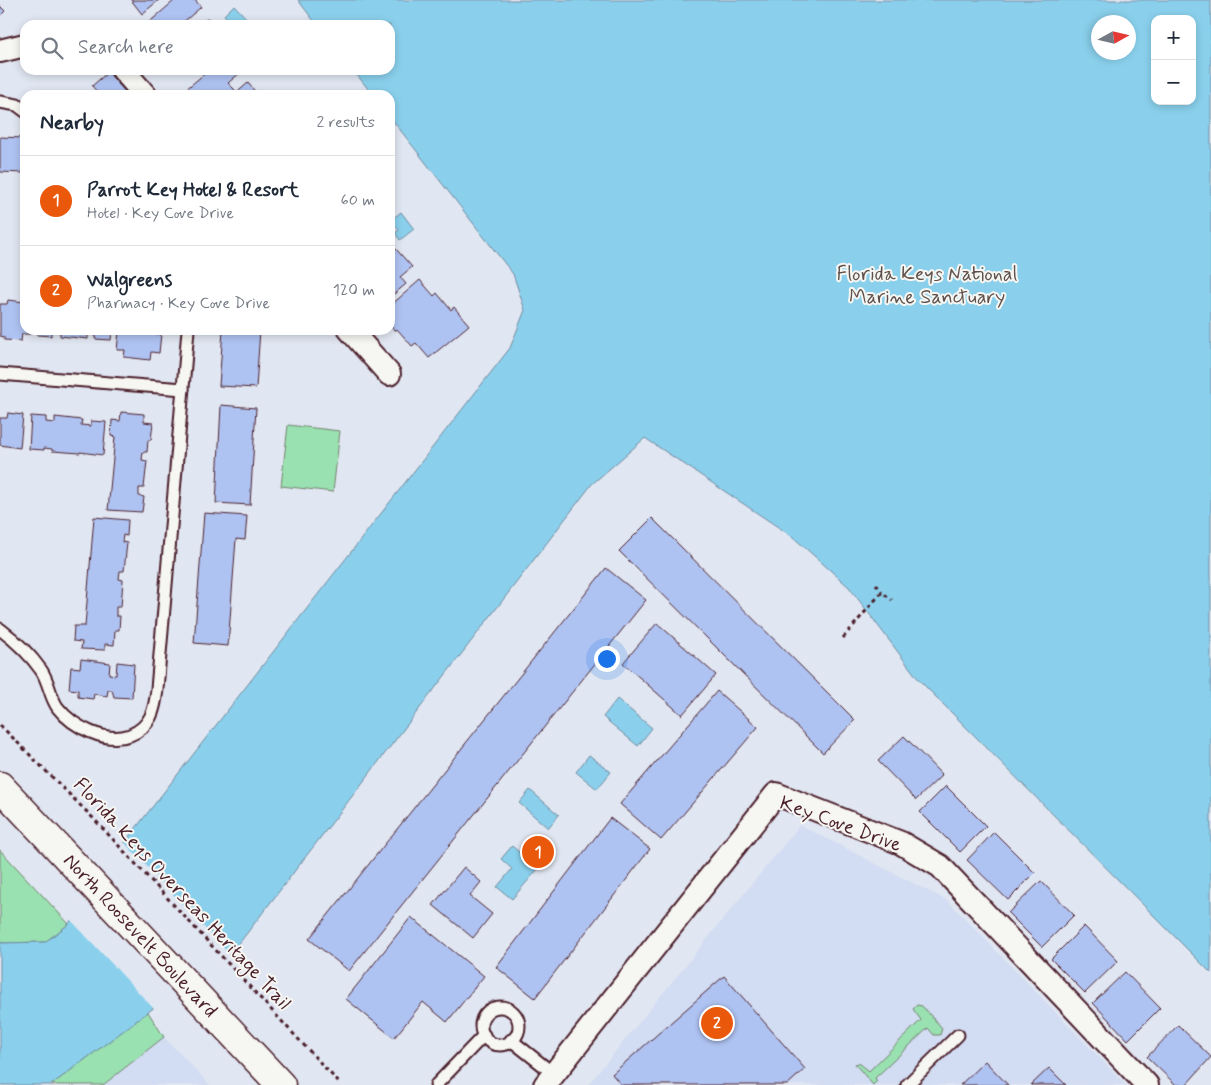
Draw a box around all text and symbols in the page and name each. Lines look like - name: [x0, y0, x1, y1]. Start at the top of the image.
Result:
- north arrow: [1091, 15, 1136, 60]
- map controls: [1151, 15, 1196, 105]
- button: +: [1151, 15, 1196, 60]
- search box: [20, 20, 395, 75]
- icon: search: [38, 34, 66, 62]
- text: Search here: [78, 35, 174, 60]
- button: −: [1151, 60, 1196, 105]
- text: Nearby: [40, 109, 104, 137]
- text: 2 results: [317, 112, 375, 133]
- text: Parrot Key Hotel & Resort: [87, 178, 299, 203]
- text: 1: [52, 190, 60, 211]
- text: 60 m: [341, 190, 375, 211]
- text: Hotel · Key Cove Drive: [87, 203, 234, 224]
- park label: Florida Keys National Marine Sanctuary: [837, 261, 1018, 311]
- text: Walgreens: [87, 268, 172, 293]
- text: 2: [52, 280, 60, 301]
- text: 120 m: [333, 280, 375, 301]
- text: Pharmacy · Key Cove Drive: [87, 293, 270, 314]
- your location: [594, 646, 620, 672]
- street label: Florida Keys Overseas Heritage Trail: [66, 772, 297, 1017]
- street label: Key Cove Drive: [776, 790, 905, 859]
- pin: 1: [522, 833, 554, 871]
- street label: North Roosevelt Boulevard: [57, 848, 223, 1024]
- pin: 2: [701, 1004, 733, 1042]

